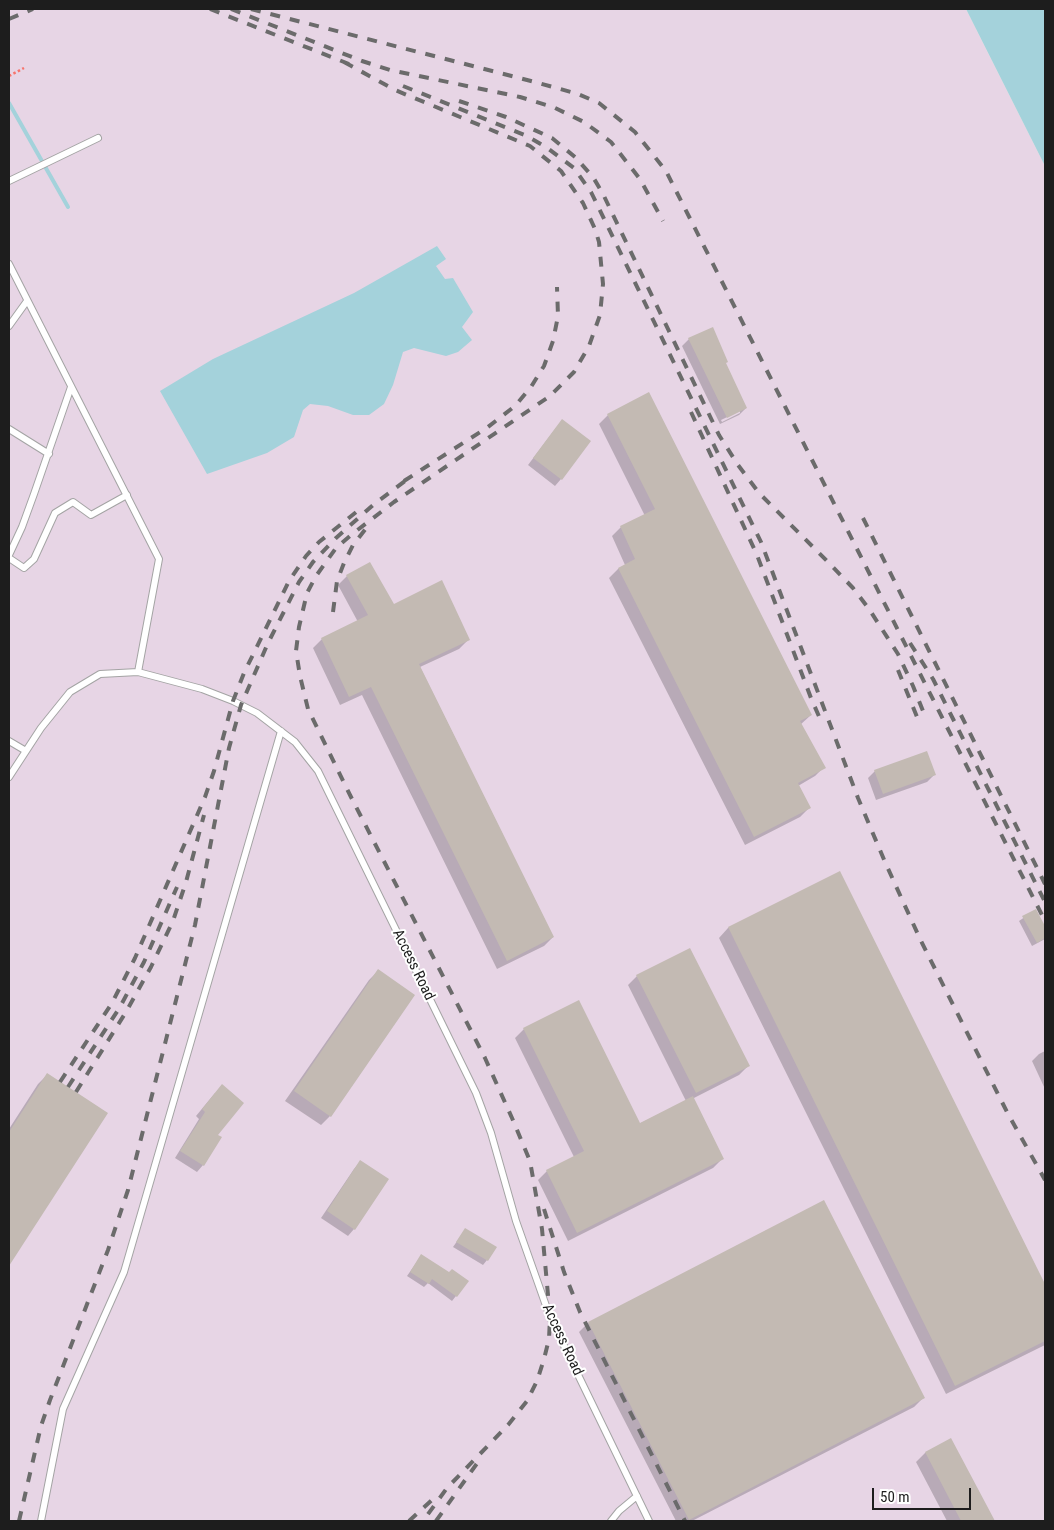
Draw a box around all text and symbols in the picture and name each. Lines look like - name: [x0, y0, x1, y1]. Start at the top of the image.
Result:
- street label: Access Road: [388, 927, 438, 1003]
- street label: Access Road: [538, 1301, 586, 1379]
- scale bar: [874, 1478, 973, 1510]
- text: 50 m: [880, 1488, 910, 1506]

